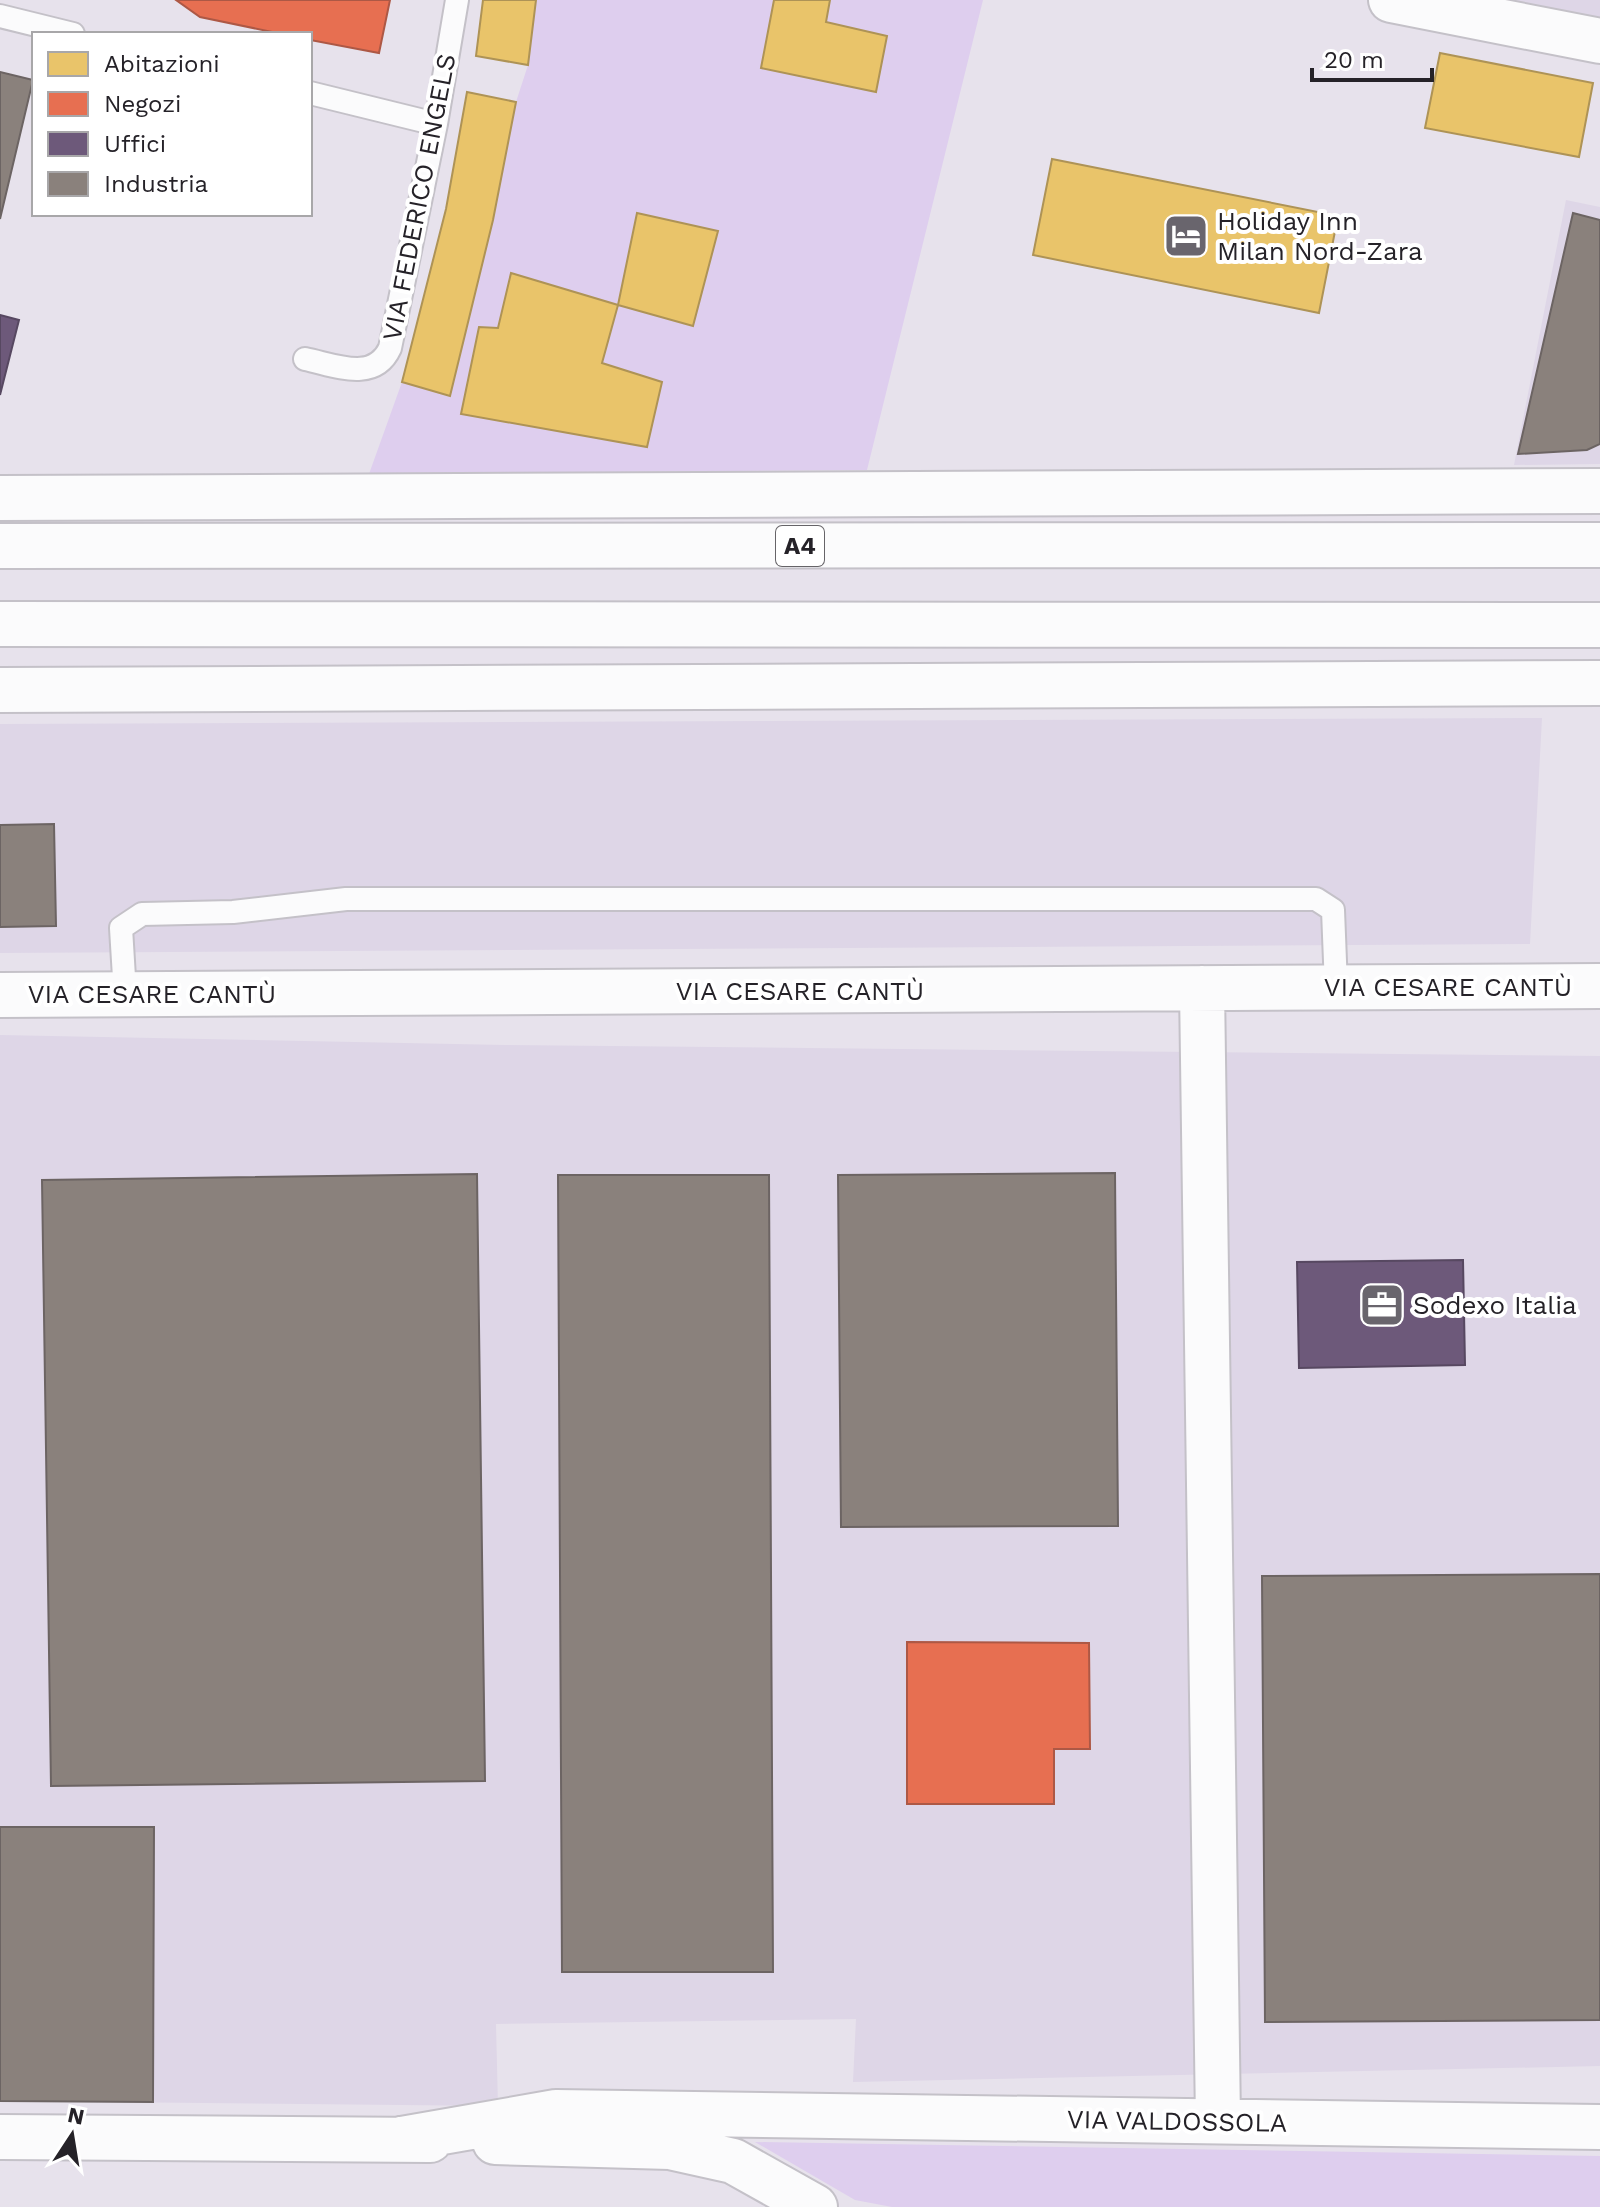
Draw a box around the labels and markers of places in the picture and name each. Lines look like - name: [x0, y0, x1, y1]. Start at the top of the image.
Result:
- place label: Holiday Inn Milan Nord-Zara: [1217, 206, 1423, 266]
- hotel icon: Holiday Inn Milan Nord-Zara: [1162, 212, 1210, 260]
- office icon: Sodexo Italia: [1358, 1281, 1406, 1329]
- place label: Sodexo Italia: [1413, 1290, 1577, 1320]

